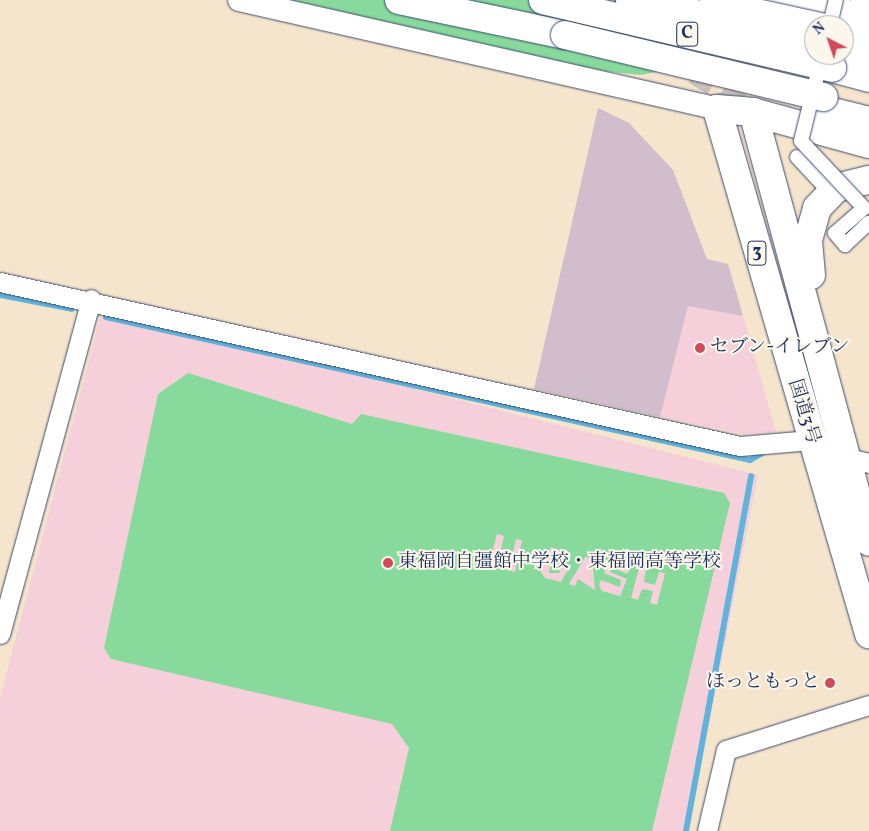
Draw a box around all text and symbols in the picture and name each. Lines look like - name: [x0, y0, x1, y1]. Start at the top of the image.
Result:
- north arrow: [804, 15, 854, 65]
- road number: C: [676, 18, 698, 50]
- text: N: [809, 19, 830, 40]
- road number: 3: [747, 238, 767, 268]
- place label: セブン-イレブン: [710, 337, 851, 359]
- marker: セブン-イレブン: [694, 342, 706, 354]
- street label: 国道3号: [782, 377, 824, 447]
- place label: 東福岡自彊館中学校・東福岡高等学校: [398, 552, 721, 574]
- marker: 東福岡自彊館中学校・東福岡高等学校: [382, 557, 394, 569]
- place label: ほっともっと: [706, 672, 820, 694]
- marker: ほっともっと: [824, 677, 836, 689]

